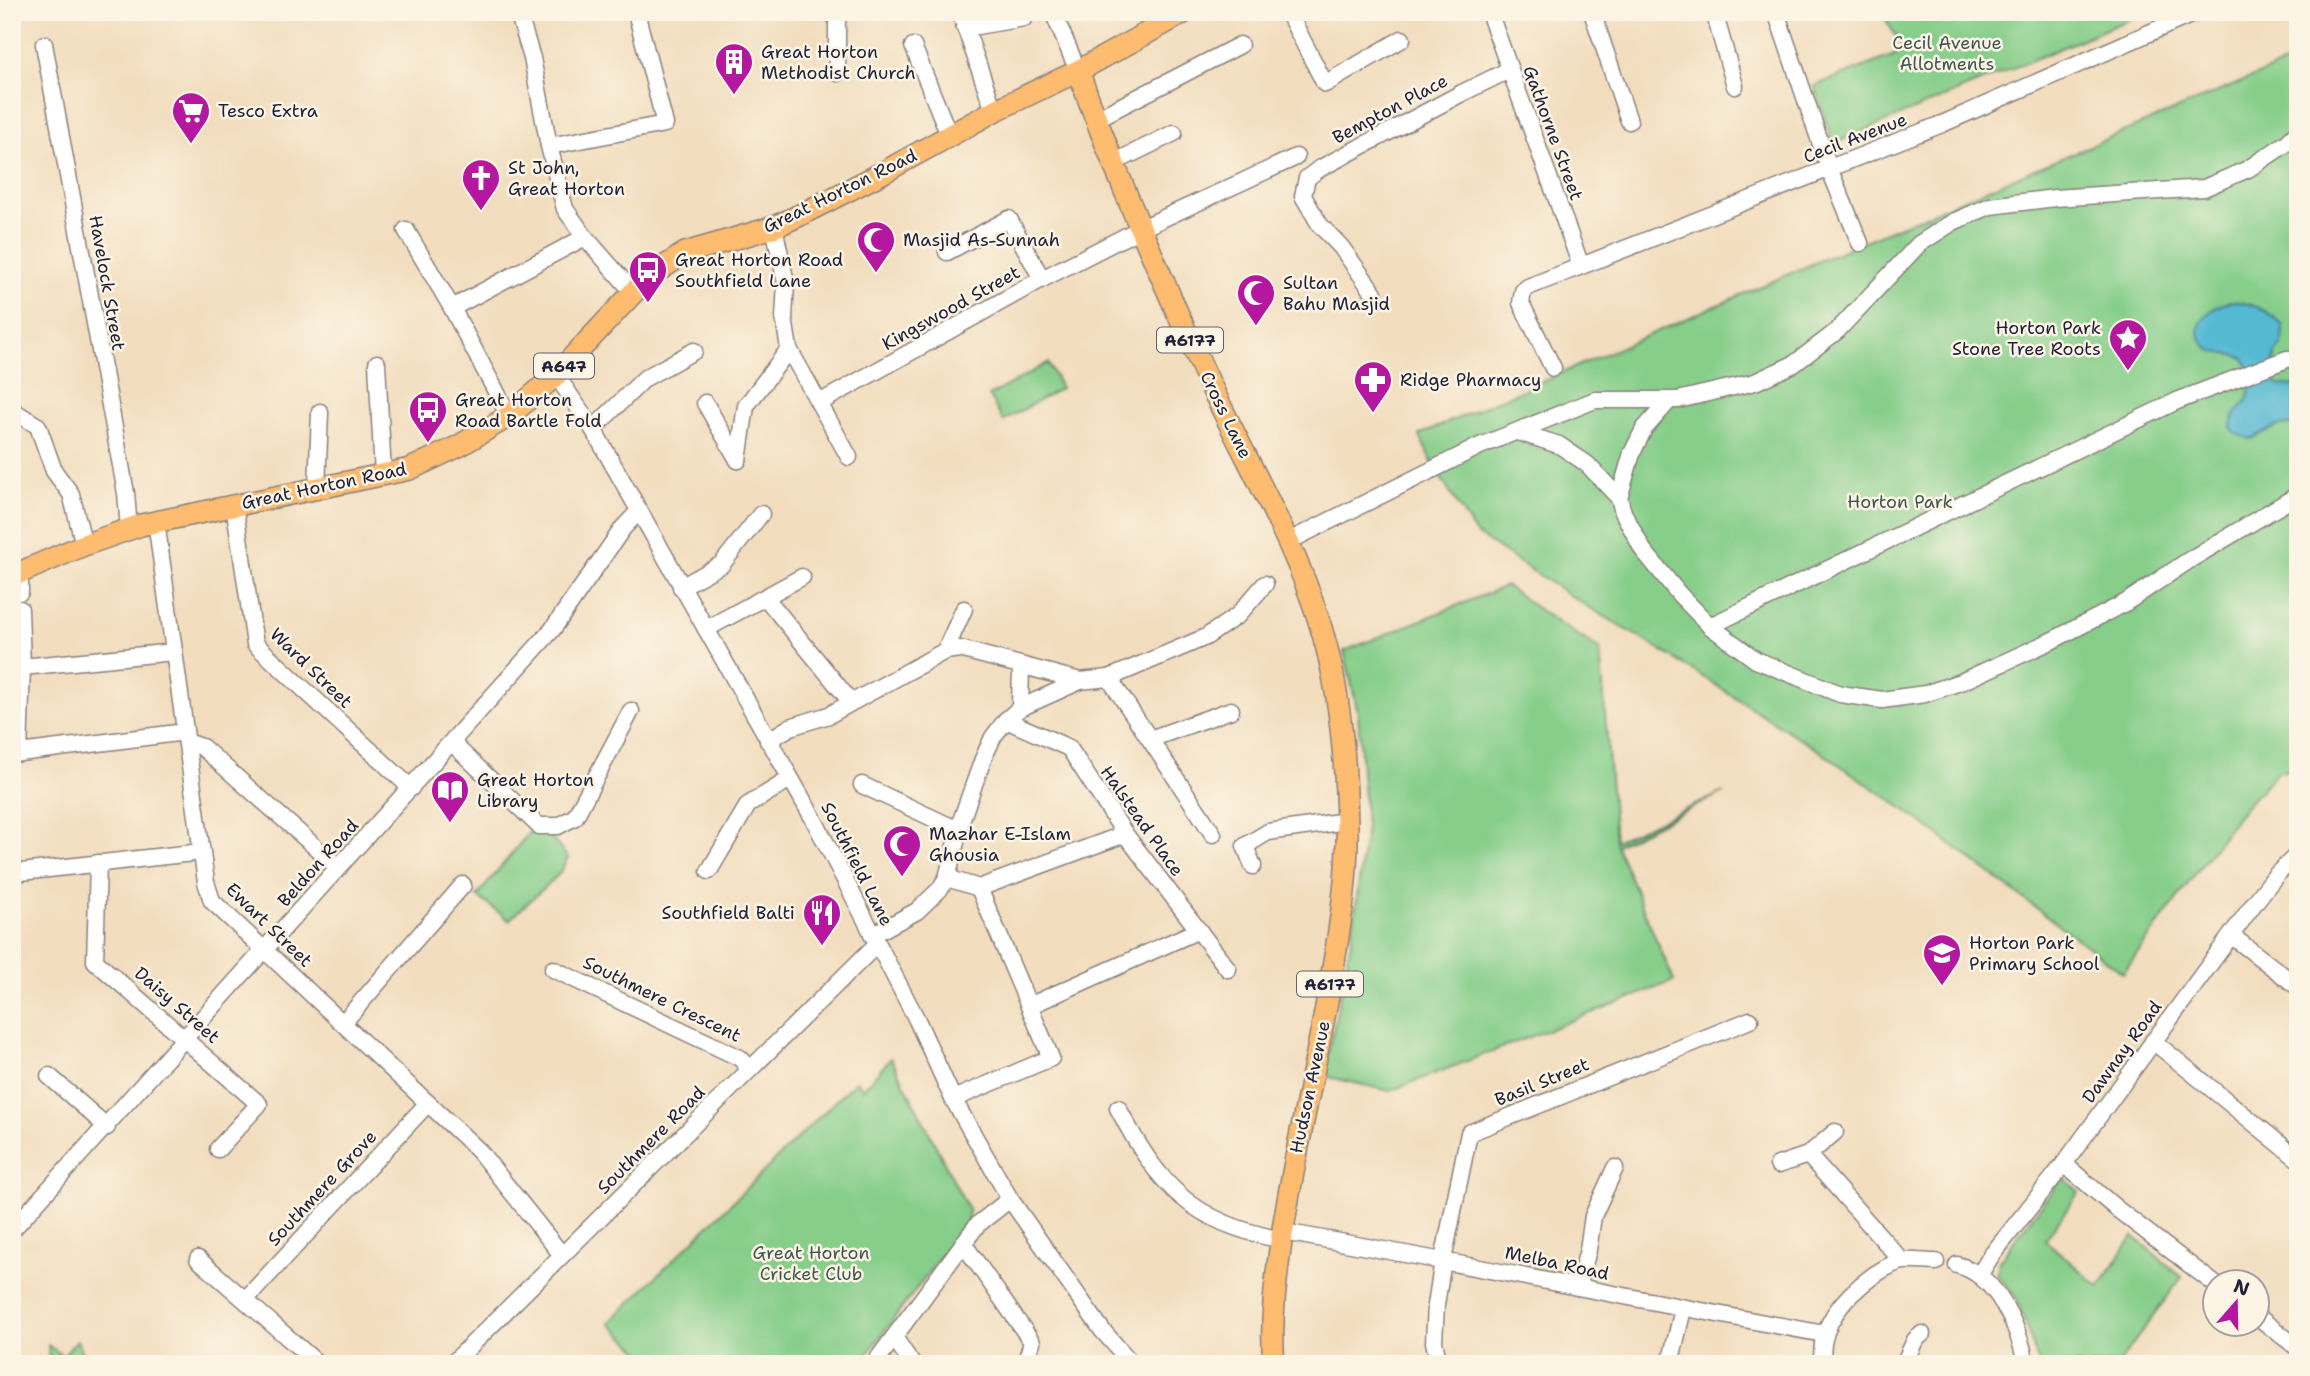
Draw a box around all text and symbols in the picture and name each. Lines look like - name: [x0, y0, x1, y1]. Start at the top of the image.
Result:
- park label: Cecil Avenue Allotments: [1892, 31, 2002, 76]
- place label: Great Horton Methodist Church: [761, 40, 916, 85]
- building icon: Great Horton Methodist Church: [713, 41, 755, 96]
- street label: Gathorne Street: [1517, 62, 1589, 204]
- street label: Bempton Place: [1328, 69, 1452, 149]
- supermarket icon: Tesco Extra: [170, 90, 212, 145]
- place label: Tesco Extra: [218, 99, 318, 123]
- street label: Cecil Avenue: [1800, 107, 1910, 169]
- street label: Great Horton Road: [759, 143, 921, 239]
- place label: St John, Great Horton: [508, 156, 625, 201]
- church icon: St John, Great Horton: [460, 157, 502, 212]
- street label: Havelock Street: [83, 213, 131, 353]
- mosque icon: Masjid As-Sunnah: [855, 219, 897, 274]
- place label: Masjid As-Sunnah: [903, 228, 1060, 252]
- place label: Great Horton Road Southfield Lane: [675, 248, 843, 293]
- bus stop icon: Great Horton Road Southfield Lane: [627, 249, 669, 304]
- street label: Kingswood Street: [878, 260, 1024, 356]
- place label: Sultan Bahu Masjid: [1283, 271, 1390, 316]
- mosque icon: Sultan Bahu Masjid: [1235, 272, 1277, 327]
- place label: Horton Park Stone Tree Roots: [1952, 316, 2101, 361]
- place icon: Horton Park Stone Tree Roots: [2107, 317, 2149, 372]
- road number: A6177: [1157, 328, 1223, 352]
- road number: A647: [534, 354, 594, 378]
- pharmacy icon: Ridge Pharmacy: [1352, 359, 1394, 414]
- street label: Cross Lane: [1195, 367, 1257, 463]
- place label: Ridge Pharmacy: [1400, 368, 1541, 392]
- place label: Great Horton Road Bartle Fold: [455, 388, 602, 433]
- bus stop icon: Great Horton Road Bartle Fold: [407, 389, 449, 444]
- street label: Great Horton Road: [239, 457, 409, 515]
- park label: Horton Park: [1847, 490, 1953, 514]
- street label: Ward Street: [265, 623, 357, 713]
- street label: Halstead Place: [1095, 761, 1189, 881]
- place label: Great Horton Library: [477, 768, 594, 813]
- library icon: Great Horton Library: [429, 769, 471, 824]
- street label: Southfield Lane: [815, 798, 899, 930]
- street label: Beldon Road: [272, 814, 364, 912]
- place label: Mazhar E-Islam Ghousia: [929, 822, 1071, 867]
- mosque icon: Mazhar E-Islam Ghousia: [881, 823, 923, 878]
- street label: Ewart Street: [221, 878, 318, 972]
- restaurant icon: Southfield Balti: [801, 892, 843, 947]
- place label: Southfield Balti: [662, 901, 795, 925]
- place label: Horton Park Primary School: [1969, 931, 2100, 976]
- school or university icon: Horton Park Primary School: [1921, 932, 1963, 987]
- street label: Southmere Crescent: [579, 950, 745, 1048]
- street label: Daisy Street: [129, 961, 225, 1049]
- road number: A6177: [1297, 972, 1363, 996]
- street label: Dawnay Road: [2077, 996, 2167, 1108]
- street label: Hudson Avenue: [1284, 1019, 1336, 1155]
- street label: Basil Street: [1491, 1052, 1593, 1112]
- street label: Southmere Road: [592, 1081, 710, 1199]
- street label: Southmere Grove: [262, 1125, 382, 1251]
- street label: Melba Road: [1503, 1240, 1611, 1286]
- park label: Great Horton Cricket Club: [753, 1241, 869, 1286]
- north arrow: [2202, 1268, 2272, 1338]
- text: N: [2230, 1273, 2253, 1302]

